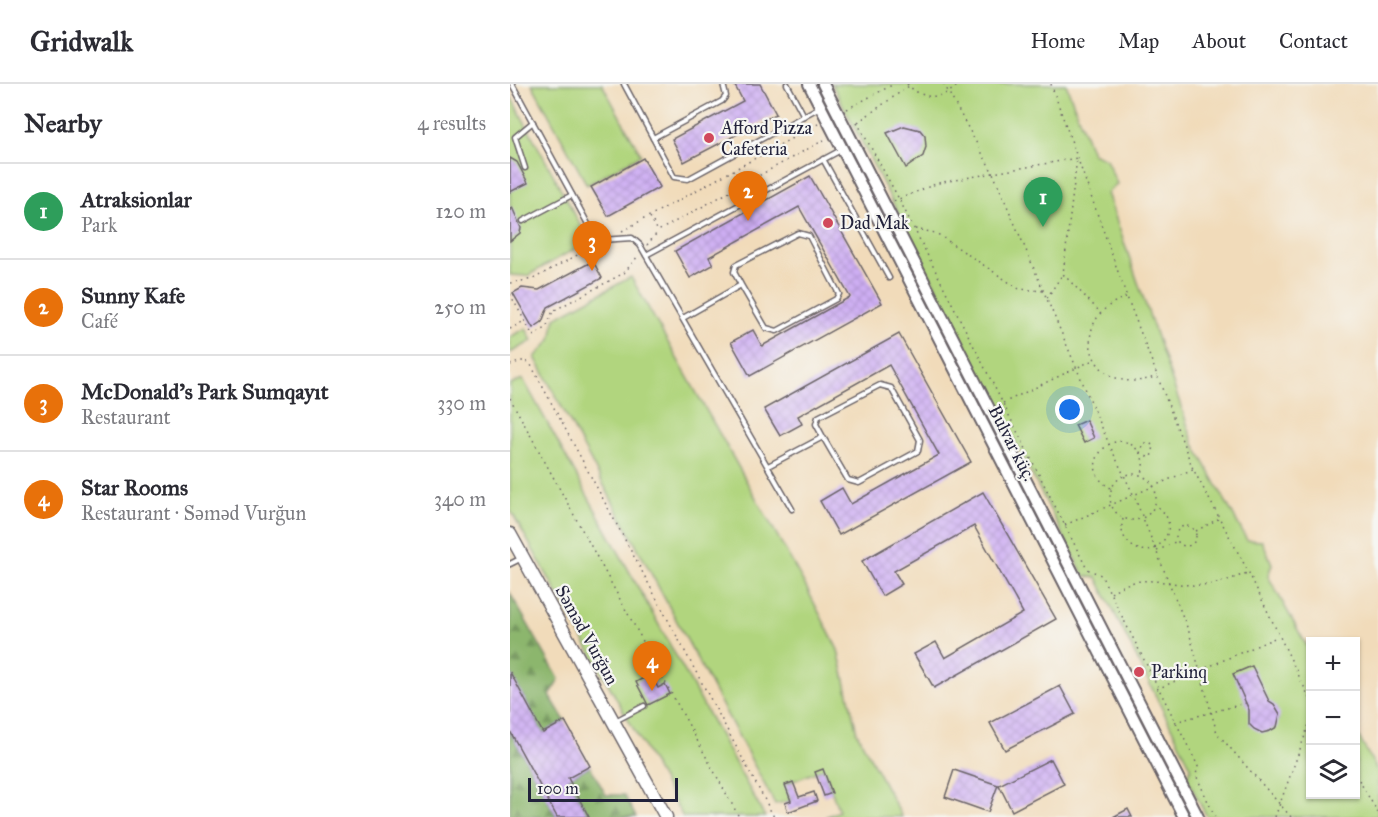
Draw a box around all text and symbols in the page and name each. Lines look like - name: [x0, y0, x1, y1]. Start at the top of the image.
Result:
- text: Gridwalk: [30, 24, 133, 59]
- text: Home: [1030, 28, 1085, 54]
- text: Map: [1118, 28, 1159, 54]
- text: About: [1192, 28, 1246, 54]
- text: Contact: [1279, 28, 1348, 54]
- text: Nearby: [24, 107, 102, 139]
- text: 4 results: [417, 111, 486, 135]
- place label: Afford Pizza Cafeteria: [720, 117, 813, 160]
- marker: Afford Pizza Cafeteria: [702, 131, 716, 145]
- pin: 2: [728, 172, 768, 221]
- pin: 1: [1024, 178, 1062, 227]
- text: Atraksionlar: [81, 186, 192, 213]
- text: 1: [40, 199, 47, 223]
- text: 120 m: [435, 199, 486, 223]
- place label: Dad Mak: [840, 212, 910, 234]
- text: Park: [81, 213, 117, 237]
- marker: Dad Mak: [821, 216, 835, 230]
- pin: 3: [572, 222, 611, 271]
- text: Sunny Kafe: [81, 282, 185, 309]
- text: 2: [39, 295, 48, 319]
- text: 250 m: [434, 295, 486, 319]
- text: Café: [81, 309, 118, 333]
- text: McDonald's Park Sumqayıt: [81, 378, 328, 405]
- text: 3: [40, 391, 48, 415]
- text: 330 m: [437, 391, 486, 415]
- your location: [1055, 395, 1084, 424]
- street label: Bulvar küç.: [984, 401, 1040, 485]
- text: Restaurant: [81, 405, 171, 429]
- text: Star Rooms: [81, 474, 188, 501]
- text: 4: [38, 487, 49, 511]
- text: 340 m: [434, 487, 486, 511]
- text: Restaurant · Səməd Vurğun: [81, 501, 306, 525]
- street label: Səməd Vurğun: [550, 581, 624, 689]
- map controls: [1306, 637, 1360, 799]
- button: +: [1306, 637, 1360, 691]
- pin: 4: [632, 642, 672, 691]
- place label: Parkinq: [1151, 661, 1207, 684]
- marker: Parkinq: [1132, 665, 1146, 679]
- button: −: [1306, 691, 1360, 745]
- button: layers: [1306, 745, 1360, 799]
- scale bar: [528, 775, 678, 802]
- text: 100 m: [537, 779, 579, 798]

